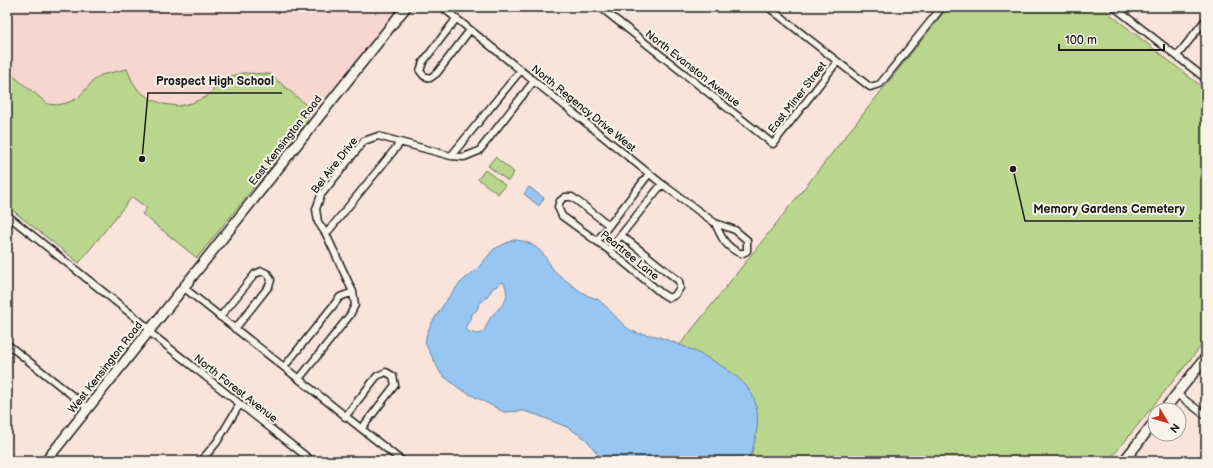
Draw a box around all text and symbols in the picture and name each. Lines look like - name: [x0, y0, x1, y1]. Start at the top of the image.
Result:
- scale bar: [1059, 26, 1164, 52]
- street label: North Evanston Avenue: [643, 27, 743, 110]
- text: 100 m: [1065, 33, 1097, 48]
- street label: East Miner Street: [765, 59, 830, 136]
- street label: North Regency Drive West: [529, 62, 639, 155]
- callout: Prospect High School: [148, 69, 282, 93]
- text: Prospect High School: [156, 74, 274, 89]
- street label: East Kensington Road: [246, 93, 325, 188]
- street label: Bel Aire Drive: [308, 134, 361, 196]
- callout: Memory Gardens Cemetery: [1025, 197, 1193, 221]
- text: Memory Gardens Cemetery: [1033, 202, 1185, 217]
- street label: Peartree Lane: [598, 228, 662, 283]
- street label: West Kensington Road: [65, 319, 145, 416]
- street label: North Forest Avenue: [191, 352, 280, 425]
- north arrow: [1147, 402, 1187, 442]
- text: N: [1167, 421, 1182, 435]

